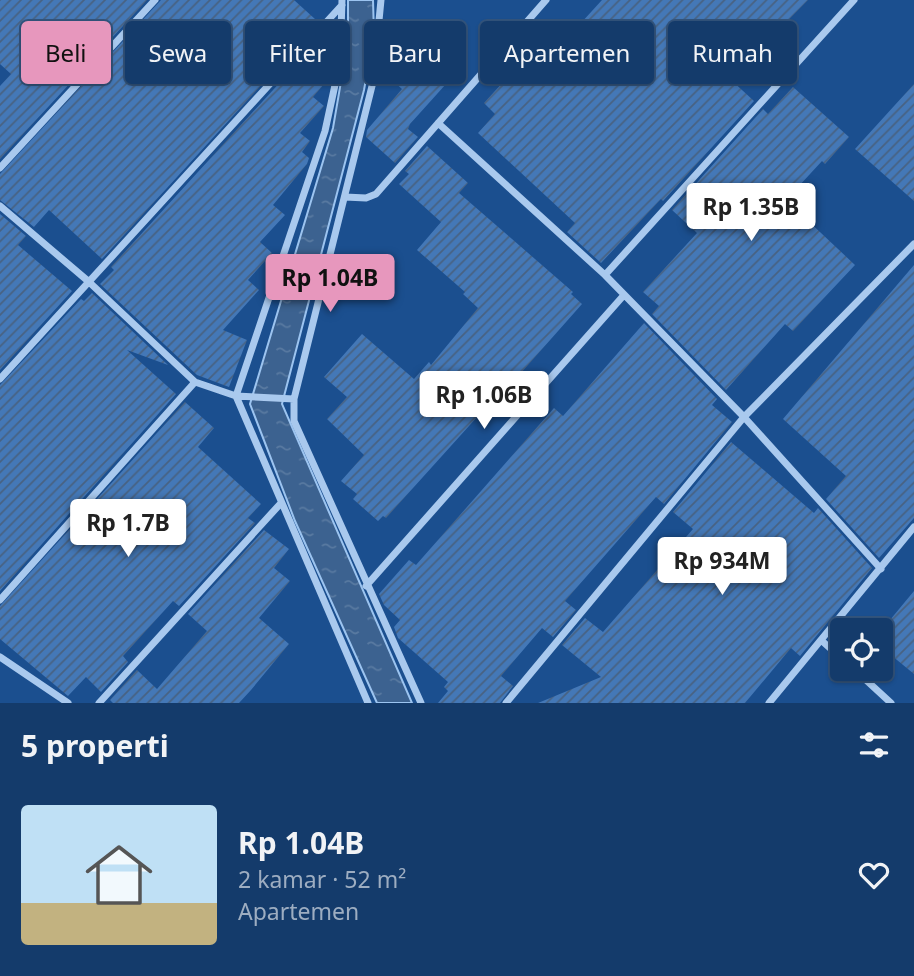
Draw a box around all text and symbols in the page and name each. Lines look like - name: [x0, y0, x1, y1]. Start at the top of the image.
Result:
- chip: Beli: [21, 21, 111, 84]
- chip: Sewa: [125, 21, 231, 84]
- chip: Filter: [245, 21, 350, 84]
- chip: Baru: [364, 21, 466, 84]
- chip: Apartemen: [480, 21, 654, 84]
- chip: Rumah: [668, 21, 797, 84]
- pin: Rp 1.35B: [679, 184, 823, 243]
- text: Rp 1.35B: [703, 190, 799, 222]
- pin: Rp 1.04B: [258, 254, 402, 314]
- text: Rp 1.04B: [282, 261, 378, 293]
- pin: Rp 1.06B: [412, 372, 556, 431]
- text: Rp 1.06B: [436, 378, 532, 410]
- pin: Rp 1.7B: [63, 500, 193, 559]
- text: Rp 1.7B: [86, 506, 170, 538]
- pin: Rp 934M: [657, 538, 787, 597]
- text: Rp 934M: [674, 544, 770, 576]
- map controls: [830, 618, 893, 681]
- button: locate: [830, 618, 893, 681]
- text: 5 properti: [21, 725, 169, 766]
- icon: filters: [855, 726, 893, 764]
- text: Rp 1.04B: [238, 822, 364, 863]
- icon: home: [77, 833, 161, 917]
- icon: heart: [855, 856, 893, 894]
- text: 2 kamar · 52 m²: [238, 863, 406, 895]
- text: Apartemen: [238, 895, 359, 927]

